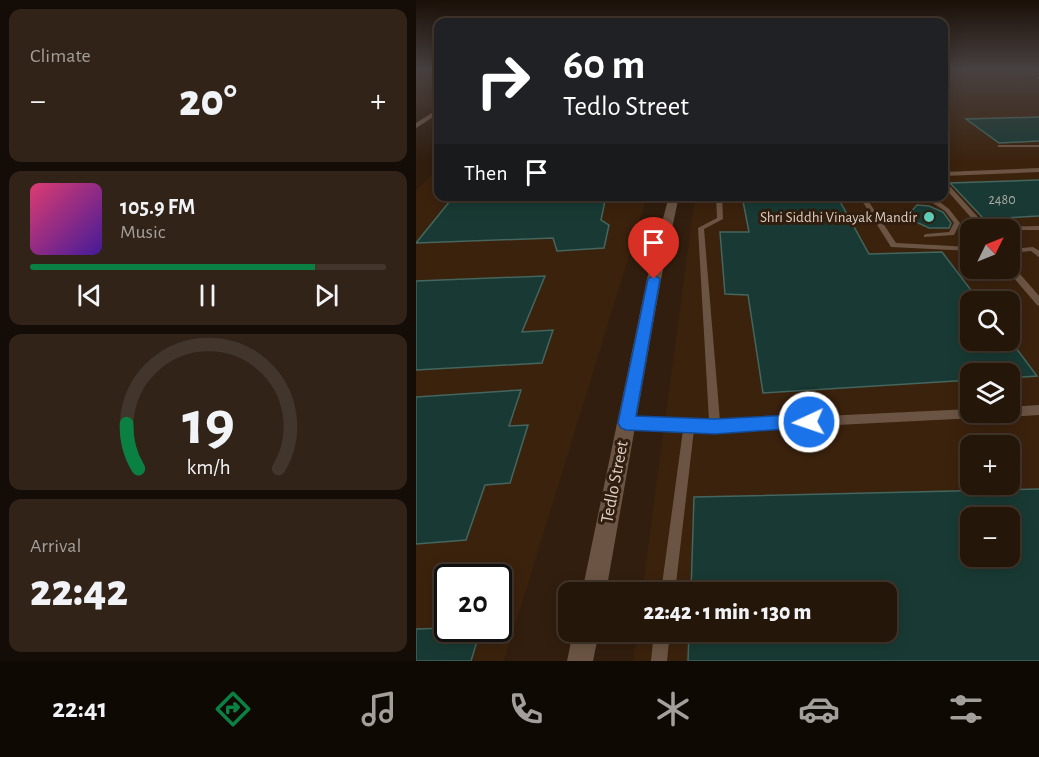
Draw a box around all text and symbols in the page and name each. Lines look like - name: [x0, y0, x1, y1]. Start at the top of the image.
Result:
- icon: right: [464, 42, 542, 120]
- text: 60 m: [563, 44, 645, 86]
- text: Climate: [30, 46, 91, 66]
- text: 20°: [179, 79, 237, 124]
- text: −: [30, 85, 46, 118]
- text: +: [370, 85, 386, 118]
- text: Tedlo Street: [563, 93, 689, 120]
- icon: arrive: [520, 156, 553, 189]
- text: Then: [464, 162, 508, 184]
- house number: 2480: [988, 193, 1016, 207]
- text: 105.9 FM: [120, 196, 195, 218]
- place label: Shri Siddhi Vinayak Mandir: [760, 210, 917, 225]
- marker: Shri Siddhi Vinayak Mandir: [922, 210, 936, 224]
- pin: [628, 217, 679, 279]
- north arrow: [960, 219, 1020, 279]
- map controls: [960, 219, 1020, 567]
- text: Music: [120, 222, 166, 242]
- icon: arrive: [637, 226, 670, 259]
- icon: previous: [73, 279, 106, 312]
- icon: pause: [191, 279, 224, 312]
- icon: next: [310, 279, 343, 312]
- button: search: [960, 291, 1020, 351]
- button: layers: [960, 363, 1020, 423]
- position arrow: [777, 390, 841, 454]
- text: 19: [182, 393, 234, 455]
- button: +: [960, 435, 1020, 495]
- street label: Tedlo Street: [598, 439, 632, 525]
- text: km/h: [186, 457, 230, 478]
- button: −: [960, 507, 1020, 567]
- text: Arrival: [30, 536, 81, 556]
- speed limit sign: 20: [434, 564, 512, 642]
- text: 22:42: [30, 569, 128, 614]
- text: 22:42 · 1 min · 130 m: [644, 601, 811, 623]
- icon: directions: [212, 688, 254, 730]
- icon: music: [358, 688, 400, 730]
- icon: phone: [505, 688, 547, 730]
- icon: climate: [652, 688, 694, 730]
- icon: car: [798, 688, 840, 730]
- icon: filters: [945, 688, 987, 730]
- text: 22:41: [52, 695, 107, 722]

